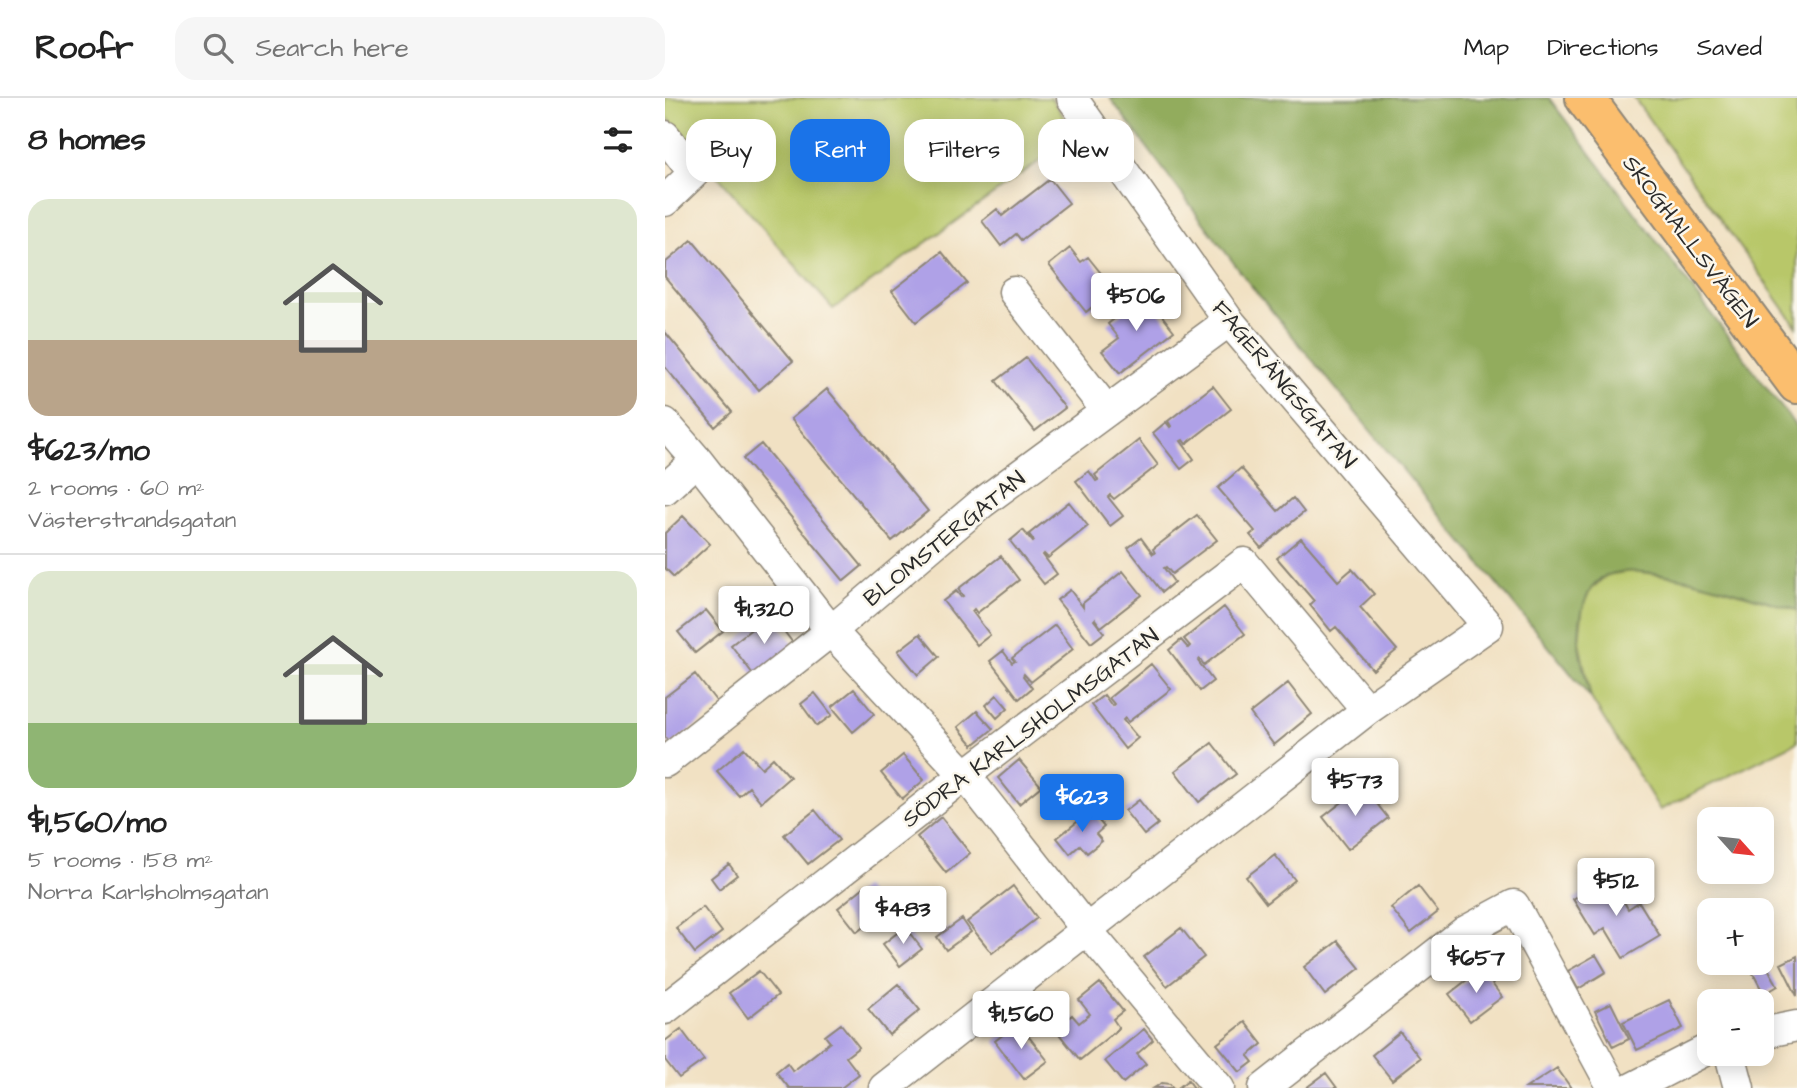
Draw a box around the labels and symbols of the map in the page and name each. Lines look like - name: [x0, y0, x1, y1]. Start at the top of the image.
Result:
- street label: SKOGHALLSVÄGEN: [1615, 149, 1766, 334]
- pin: $506: [1095, 274, 1177, 333]
- street label: FAGERÄNGSGATAN: [1204, 294, 1364, 476]
- street label: BLOMSTERGATAN: [857, 463, 1032, 614]
- pin: $1,320: [707, 587, 821, 646]
- street label: SÖDRA KARLSHOLMSGATAN: [895, 620, 1166, 835]
- pin: $573: [1314, 758, 1396, 818]
- pin: $623: [1041, 774, 1123, 834]
- north arrow: [1697, 807, 1775, 884]
- pin: $512: [1575, 858, 1657, 918]
- pin: $483: [862, 886, 944, 946]
- pin: $657: [1435, 936, 1517, 995]
- pin: $1,560: [964, 992, 1078, 1051]

